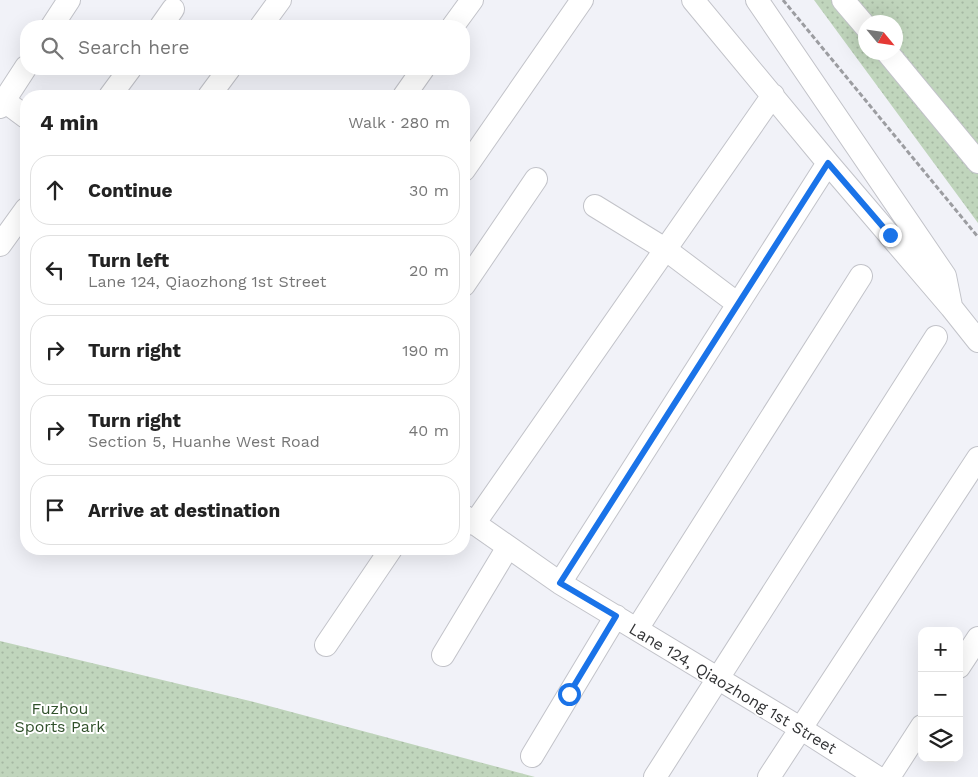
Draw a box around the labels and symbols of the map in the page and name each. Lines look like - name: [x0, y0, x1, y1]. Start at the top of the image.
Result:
- north arrow: [858, 15, 903, 60]
- route end: [879, 224, 902, 247]
- street label: Lane 124, Qiaozhong 1st Street: [626, 619, 840, 758]
- route start: [558, 683, 581, 706]
- park label: Fuzhou Sports Park: [15, 699, 105, 736]

